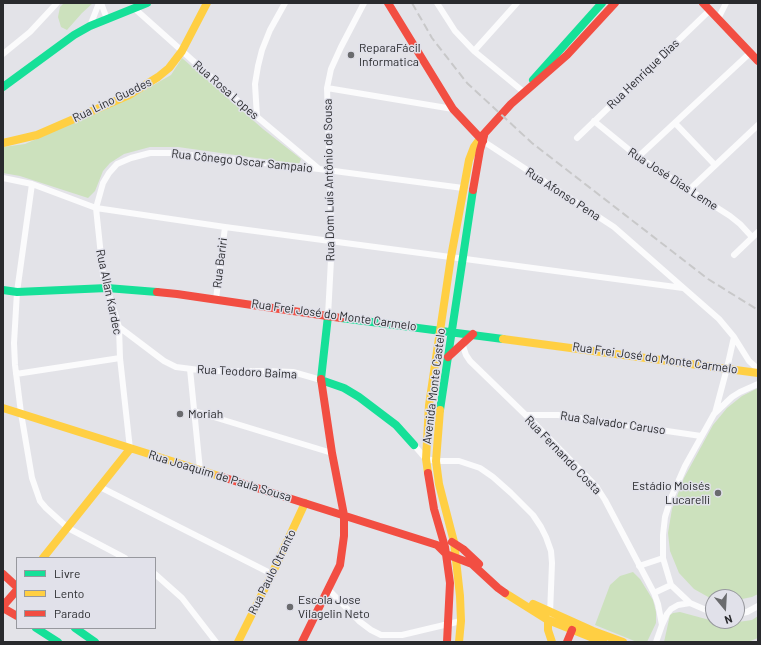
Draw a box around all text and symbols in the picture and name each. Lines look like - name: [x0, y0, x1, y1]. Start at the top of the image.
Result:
- street label: Rua Henrique Dias: [604, 36, 682, 112]
- place label: ReparaFácil Informatica: [359, 41, 420, 69]
- marker: ReparaFácil Informatica: [346, 50, 356, 60]
- street label: Rua Rosa Lopes: [190, 58, 262, 122]
- street label: Rua Lino Guedes: [70, 75, 154, 125]
- street label: Rua Dom Luís Antônio de Sousa: [320, 99, 338, 261]
- street label: Rua José Dias Leme: [625, 144, 721, 214]
- street label: Rua Cônego Oscar Sampaio: [171, 146, 313, 176]
- street label: Rua Afonso Pena: [523, 164, 603, 224]
- street label: Rua Bariri: [210, 237, 230, 289]
- street label: Rua Allan Kardec: [93, 248, 125, 336]
- street label: Rua Frei José do Monte Carmelo: [251, 296, 417, 334]
- street label: Avenida Monte Castelo: [420, 327, 448, 445]
- street label: Rua Frei José do Monte Carmelo: [572, 339, 738, 377]
- street label: Rua Teodoro Baima: [197, 362, 297, 382]
- place label: Moriah: [188, 407, 223, 421]
- street label: Rua Salvador Caruso: [559, 408, 667, 438]
- marker: Moriah: [175, 409, 185, 419]
- street label: Rua Fernando Costa: [522, 413, 604, 497]
- street label: Rua Joaquim de Paula Sousa: [147, 447, 293, 505]
- place label: Estádio Moisés Lucarelli: [632, 479, 710, 507]
- marker: Estádio Moisés Lucarelli: [713, 488, 723, 498]
- street label: Rua Paulo Otranto: [245, 527, 299, 617]
- legend: [16, 557, 156, 629]
- text: Livre: [54, 566, 80, 580]
- text: Lento: [54, 586, 84, 600]
- north arrow: [705, 589, 745, 629]
- place label: Escola Jose Vilagelin Neto: [298, 593, 370, 621]
- marker: Escola Jose Vilagelin Neto: [285, 602, 295, 612]
- text: Parado: [54, 606, 91, 620]
- text: N: [723, 613, 734, 627]

